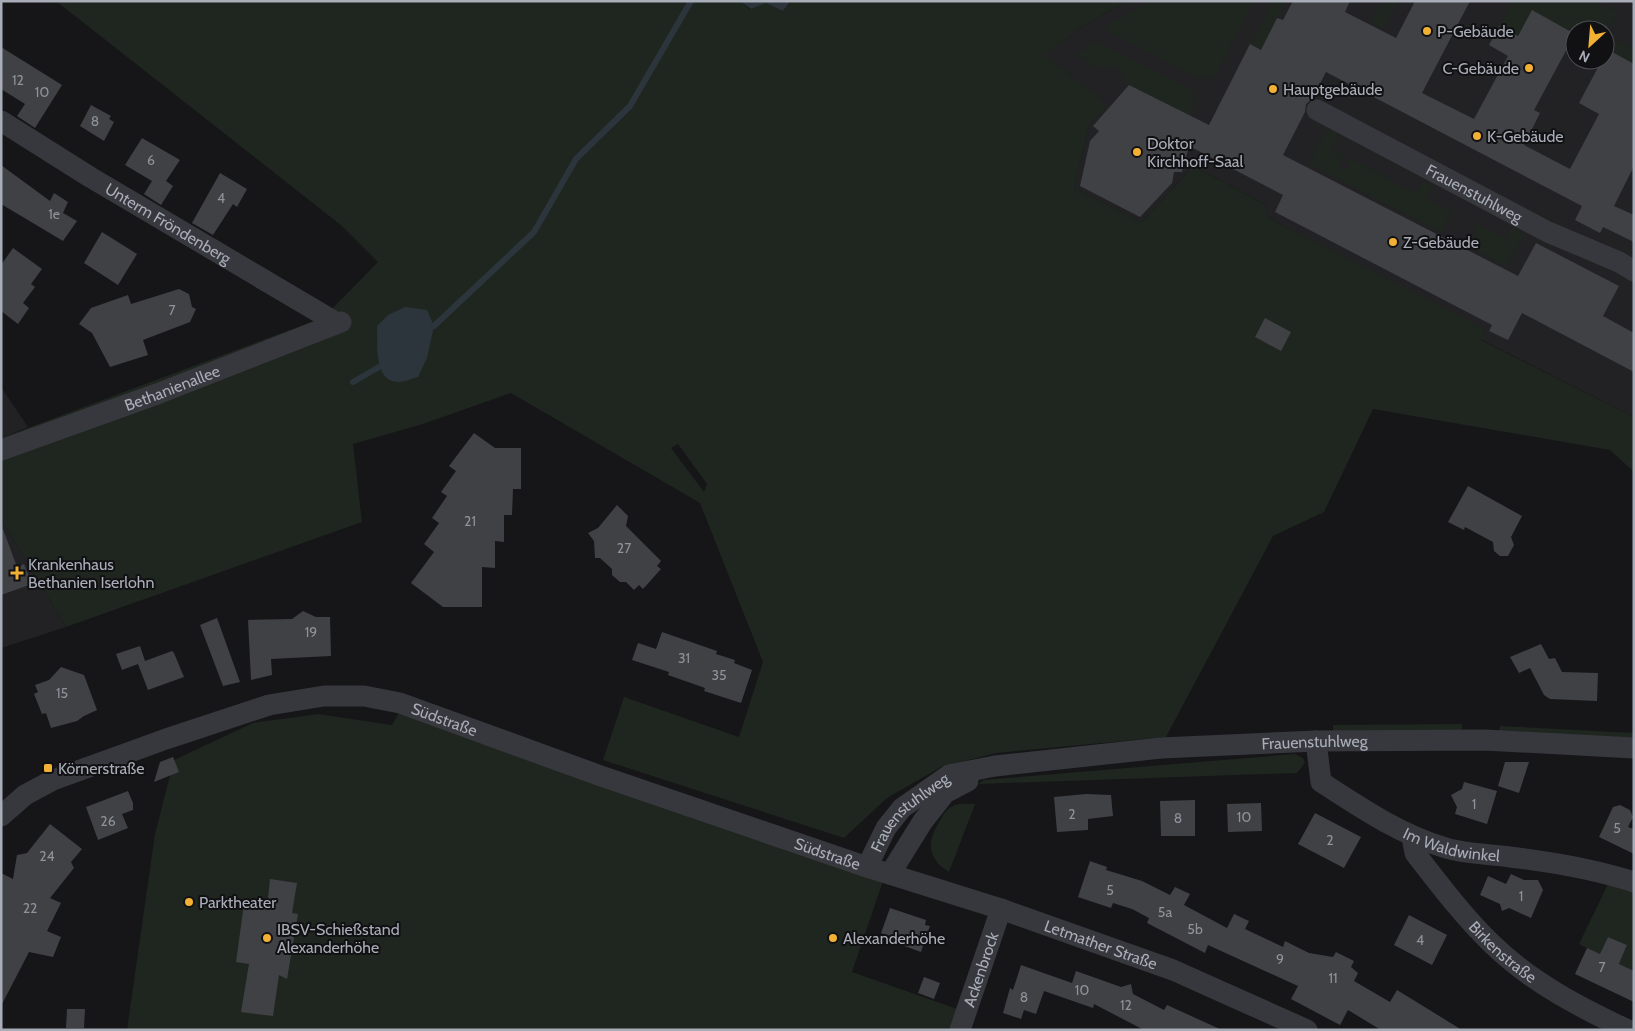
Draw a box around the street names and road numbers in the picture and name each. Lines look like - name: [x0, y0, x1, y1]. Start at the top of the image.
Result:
- street label: Frauenstuhlweg: [1423, 160, 1527, 227]
- street label: Unterm Fröndenberg: [102, 179, 235, 268]
- street label: Bethanienallee: [122, 361, 222, 414]
- street label: Südstraße: [409, 699, 480, 740]
- street label: Frauenstuhlweg: [1261, 731, 1369, 753]
- street label: Frauenstuhlweg: [866, 768, 953, 855]
- street label: Im Waldwinkel: [1400, 823, 1501, 865]
- street label: Südstraße: [792, 833, 863, 874]
- street label: Letmather Straße: [1042, 916, 1160, 973]
- street label: Birkenstraße: [1465, 917, 1540, 987]
- street label: Ackenbrock: [959, 929, 1002, 1009]

